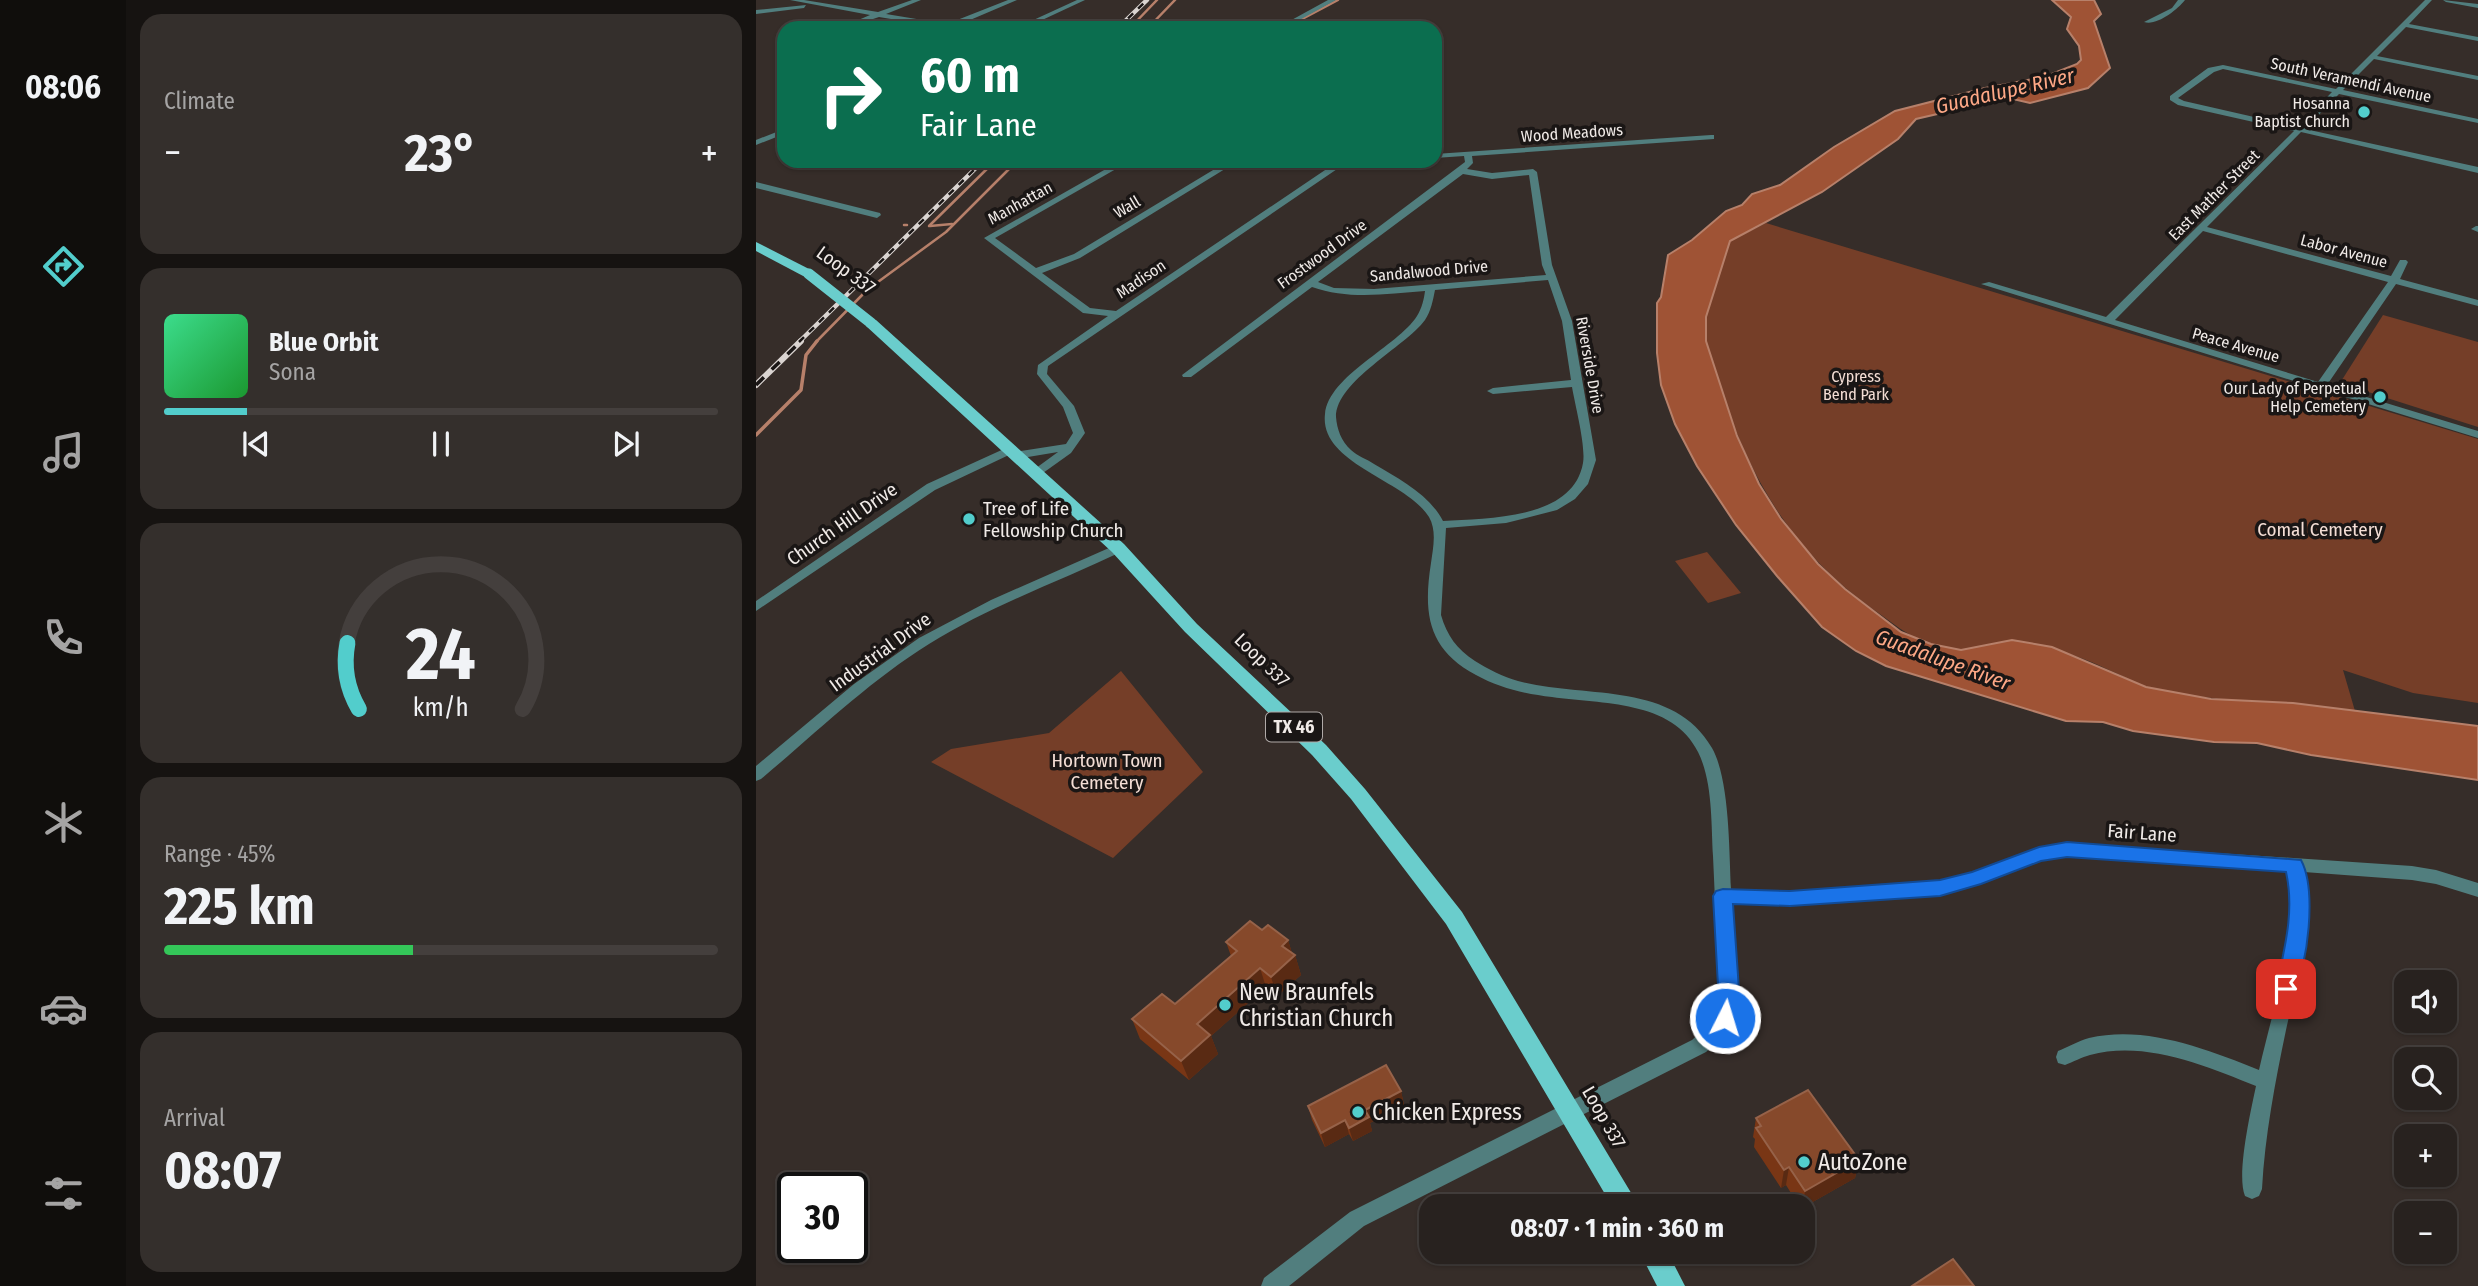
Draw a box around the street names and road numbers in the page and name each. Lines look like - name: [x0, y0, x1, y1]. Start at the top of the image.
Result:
- street label: South Veramendi Avenue: [2269, 54, 2433, 106]
- street label: Wood Meadows: [1520, 120, 1624, 146]
- street label: East Mather Street: [2165, 145, 2264, 244]
- street label: Manhattan: [985, 178, 1055, 228]
- street label: Wall: [1110, 192, 1144, 222]
- street label: Frostwood Drive: [1274, 215, 1370, 293]
- street label: Labor Avenue: [2298, 230, 2390, 272]
- street label: Loop 337: [812, 241, 880, 299]
- street label: Madison: [1113, 256, 1169, 302]
- street label: Sandalwood Drive: [1369, 256, 1489, 286]
- street label: Riverside Drive: [1572, 315, 1608, 415]
- street label: Peace Avenue: [2190, 323, 2282, 367]
- street label: Church Hill Drive: [783, 478, 901, 570]
- street label: Industrial Drive: [825, 608, 935, 696]
- street label: Loop 337: [1230, 628, 1294, 692]
- road number: TX 46: [1266, 712, 1322, 742]
- street label: Fair Lane: [2107, 819, 2177, 847]
- street label: Loop 337: [1577, 1082, 1631, 1152]

